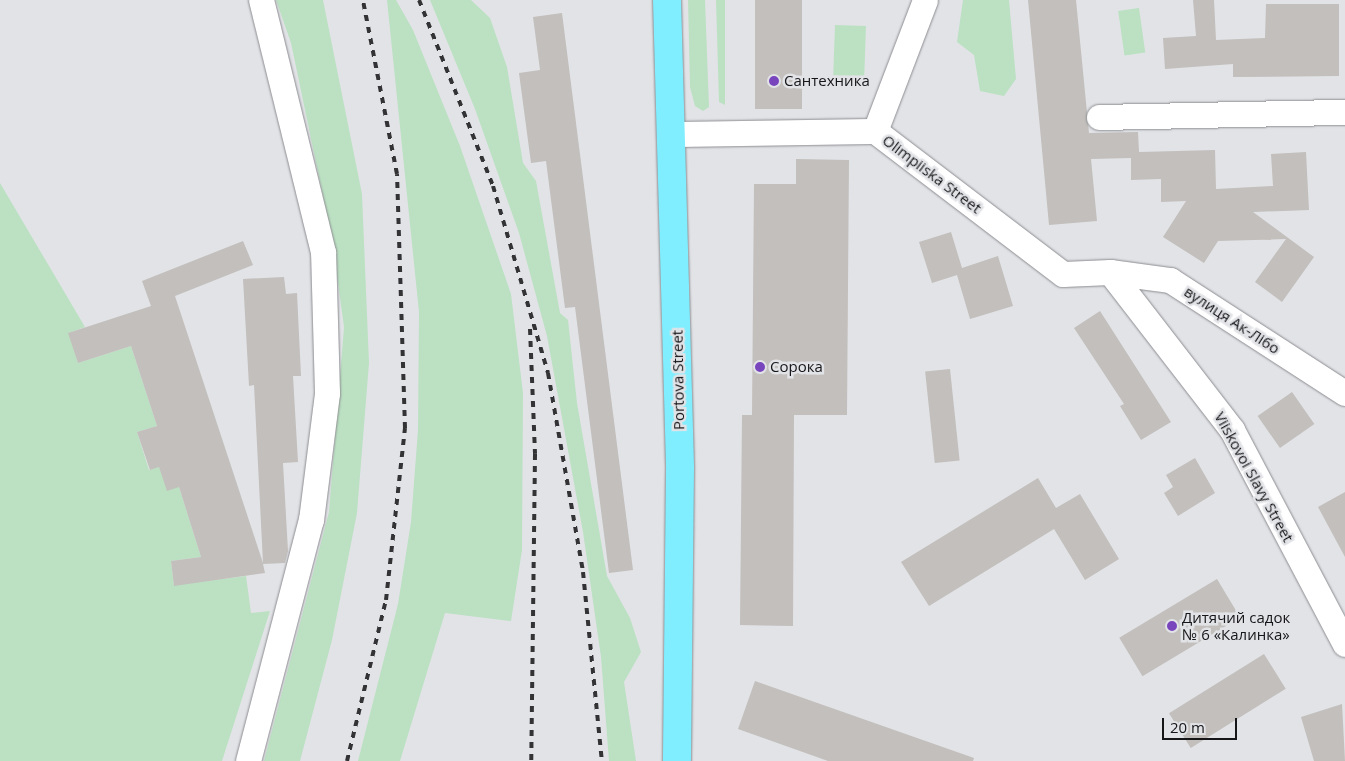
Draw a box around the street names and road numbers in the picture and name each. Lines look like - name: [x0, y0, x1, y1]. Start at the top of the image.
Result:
- street label: Olimpiiska Street: [879, 131, 985, 217]
- street label: вулиця Ак-Лібо: [1181, 282, 1283, 358]
- street label: Portova Street: [668, 330, 688, 430]
- street label: Viiskovoi Slavy Street: [1211, 409, 1297, 545]

